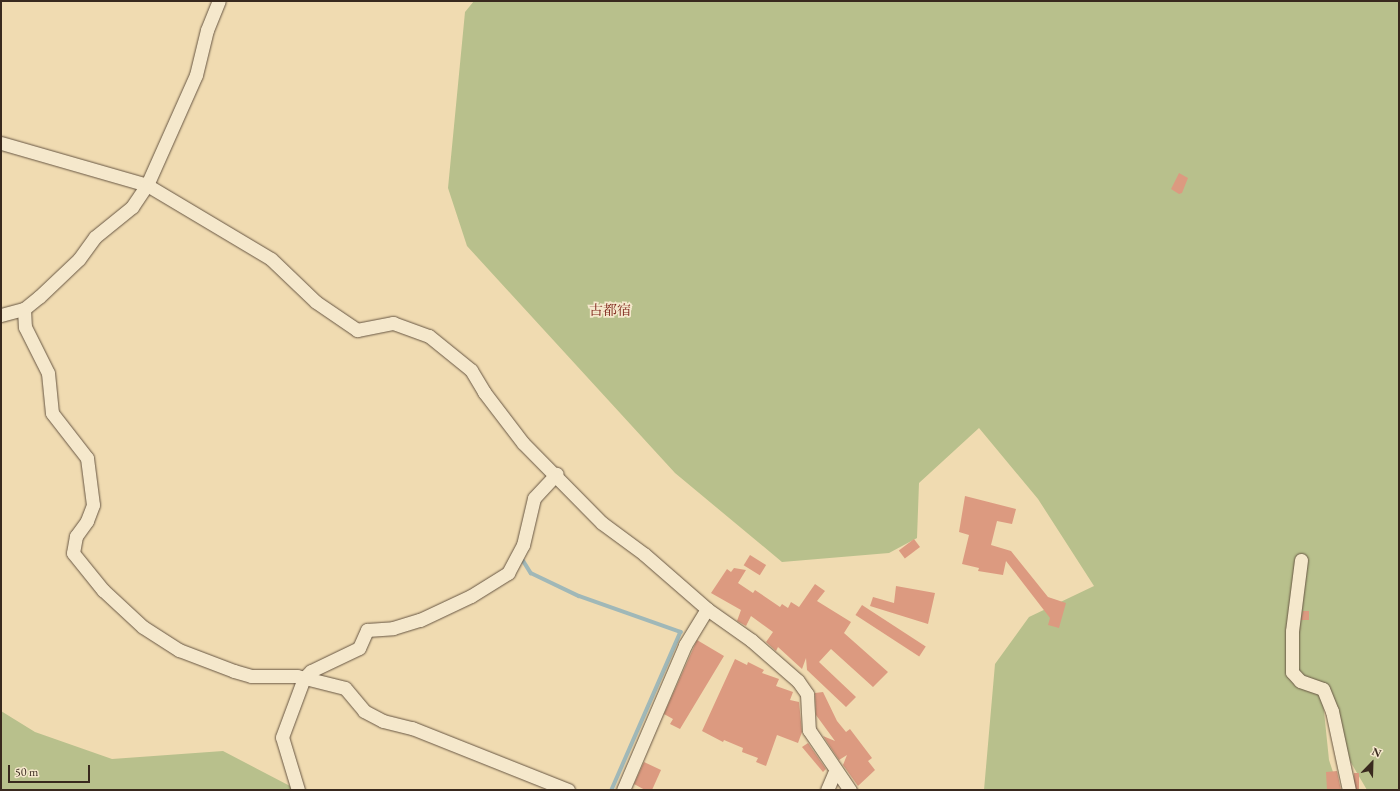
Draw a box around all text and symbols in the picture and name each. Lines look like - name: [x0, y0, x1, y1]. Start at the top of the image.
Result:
- district label: 古都宿: [589, 302, 631, 318]
- north arrow: [1352, 743, 1392, 783]
- text: N: [1370, 744, 1384, 760]
- scale bar: [10, 757, 92, 783]
- text: 50 m: [15, 764, 38, 780]

